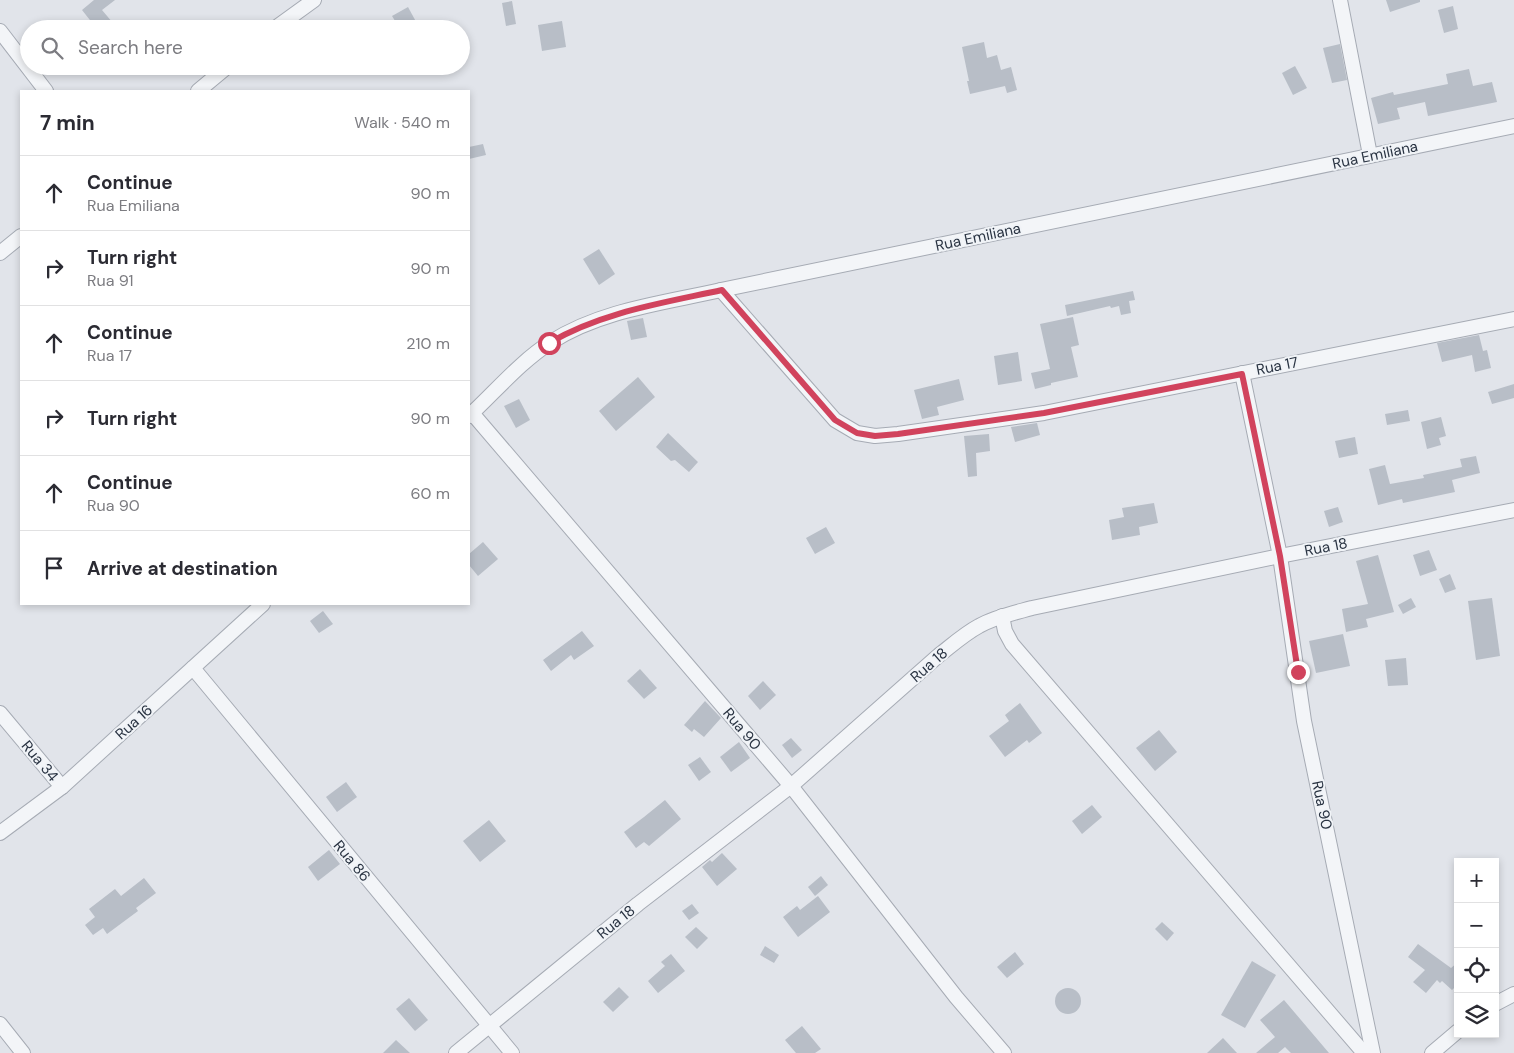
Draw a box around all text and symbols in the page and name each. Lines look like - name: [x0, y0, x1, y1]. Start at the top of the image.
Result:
- search box: [20, 20, 470, 75]
- icon: search: [38, 34, 66, 62]
- text: Search here: [78, 35, 183, 60]
- text: 7 min: [40, 109, 95, 137]
- text: Walk · 540 m: [354, 112, 450, 133]
- street label: Rua Emiliana: [1330, 136, 1420, 174]
- text: Continue: [87, 170, 173, 195]
- icon: ahead: [40, 179, 68, 207]
- text: 90 m: [410, 183, 450, 204]
- text: Rua Emiliana: [87, 195, 180, 216]
- street label: Rua Emiliana: [933, 218, 1023, 256]
- text: Turn right: [87, 245, 177, 270]
- icon: right: [40, 254, 68, 282]
- text: 90 m: [410, 258, 450, 279]
- text: Rua 91: [87, 270, 133, 291]
- text: Continue: [87, 320, 173, 345]
- icon: ahead: [40, 329, 68, 357]
- route start: [538, 332, 561, 355]
- text: 210 m: [406, 333, 450, 354]
- text: Rua 17: [87, 345, 132, 366]
- street label: Rua 17: [1254, 352, 1300, 380]
- icon: right: [40, 404, 68, 432]
- text: Turn right: [87, 406, 177, 431]
- text: 90 m: [410, 408, 450, 429]
- text: Continue: [87, 470, 173, 495]
- icon: ahead: [40, 479, 68, 507]
- text: 60 m: [410, 483, 450, 504]
- text: Rua 90: [87, 495, 140, 516]
- street label: Rua 18: [1303, 533, 1349, 561]
- icon: arrive: [40, 554, 68, 582]
- text: Arrive at destination: [87, 556, 278, 581]
- street label: Rua 18: [906, 643, 952, 687]
- route end: [1287, 661, 1310, 684]
- street label: Rua 16: [111, 700, 157, 744]
- street label: Rua 90: [718, 704, 766, 754]
- street label: Rua 34: [17, 736, 63, 786]
- street label: Rua 90: [1307, 779, 1337, 831]
- street label: Rua 86: [329, 836, 375, 886]
- map controls: [1454, 858, 1499, 1038]
- button: +: [1454, 858, 1499, 903]
- street label: Rua 18: [593, 901, 639, 943]
- button: −: [1454, 903, 1499, 948]
- button: locate: [1454, 948, 1499, 993]
- button: layers: [1454, 993, 1499, 1038]

